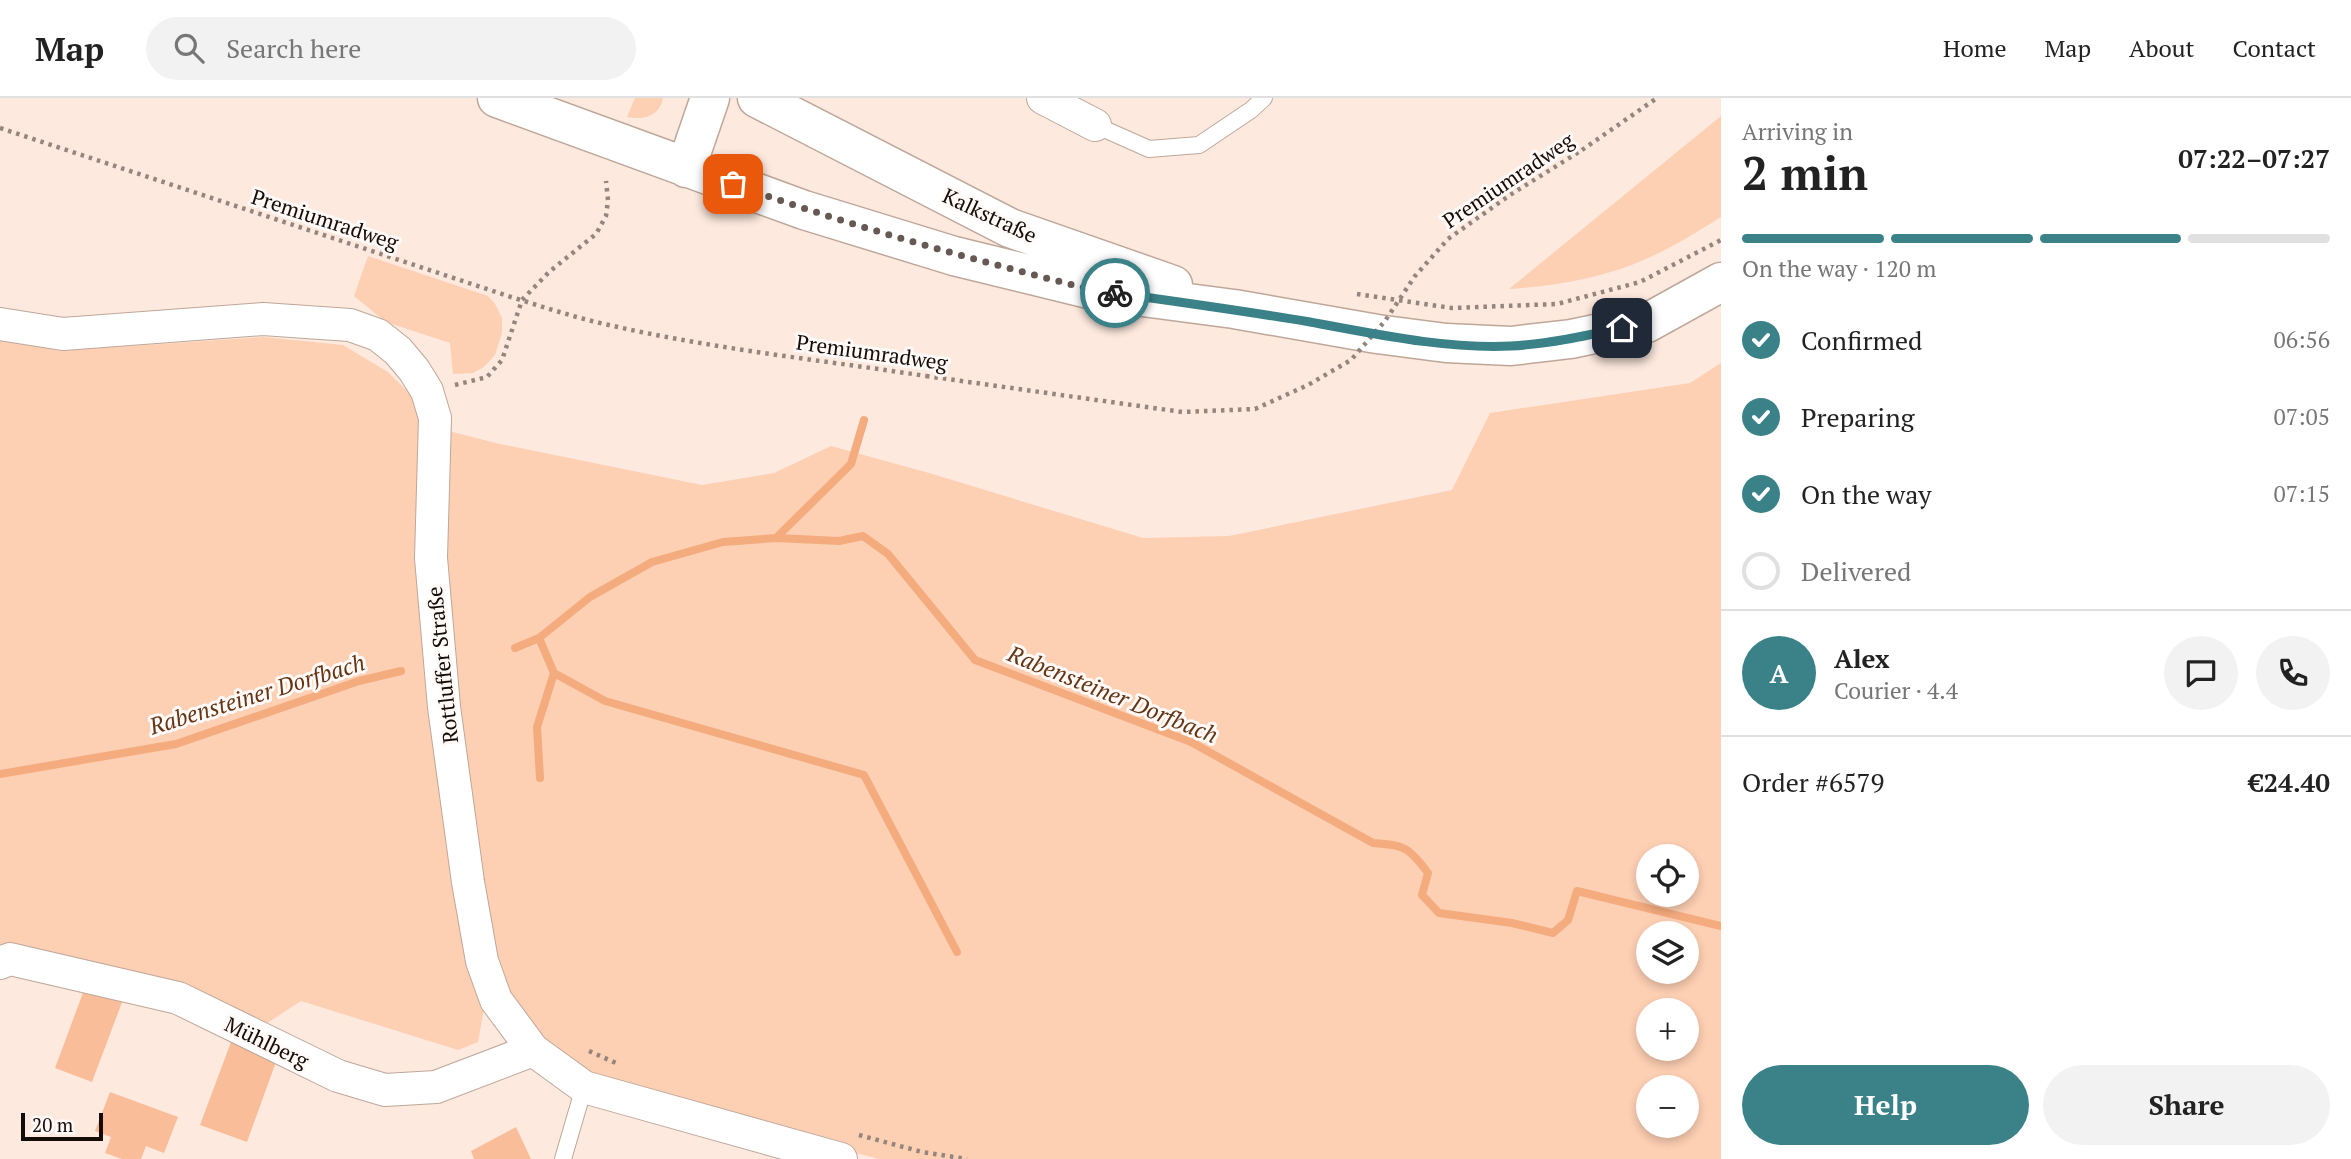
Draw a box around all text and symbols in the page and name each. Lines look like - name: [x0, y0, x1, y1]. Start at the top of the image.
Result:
- search box: [146, 17, 636, 80]
- text: Map: [35, 27, 104, 70]
- icon: search: [170, 29, 208, 67]
- text: Search here: [226, 31, 361, 65]
- text: Home: [1943, 32, 2007, 64]
- text: Map: [2045, 32, 2091, 64]
- text: About: [2129, 32, 2195, 64]
- text: Contact: [2233, 32, 2316, 64]
- text: Arriving in: [1742, 116, 1853, 147]
- street label: Premiumradweg: [1437, 125, 1580, 234]
- text: 07:22–07:27: [2178, 141, 2330, 175]
- text: 2 min: [1742, 142, 1868, 203]
- pin: [703, 154, 763, 214]
- icon: bag: [714, 165, 752, 203]
- street label: Kalkstraße: [938, 181, 1042, 249]
- street label: Premiumradweg: [248, 182, 403, 256]
- text: On the way · 120 m: [1742, 253, 1936, 284]
- courier: [1080, 258, 1150, 328]
- icon: bike: [1096, 274, 1134, 312]
- pin: [1592, 298, 1652, 358]
- icon: home: [1603, 309, 1641, 347]
- icon: check: [1742, 321, 1780, 359]
- text: Confirmed: [1801, 323, 1922, 357]
- text: 06:56: [2273, 324, 2330, 355]
- street label: Premiumradweg: [794, 328, 951, 377]
- icon: check: [1742, 398, 1780, 436]
- text: Preparing: [1801, 400, 1914, 434]
- text: 07:05: [2273, 401, 2330, 432]
- icon: check: [1742, 475, 1780, 513]
- text: On the way: [1801, 477, 1932, 511]
- text: 07:15: [2273, 478, 2330, 509]
- text: Delivered: [1801, 554, 1911, 588]
- street label: Rottluffer Straße: [420, 585, 464, 745]
- button: chat: [2164, 636, 2238, 710]
- button: phone: [2256, 636, 2330, 710]
- water label: Rabensteiner Dorfbach: [1003, 637, 1223, 750]
- text: Alex: [1834, 641, 1890, 675]
- water label: Rabensteiner Dorfbach: [145, 646, 368, 742]
- text: A: [1770, 656, 1788, 690]
- text: Courier · 4.4: [1834, 675, 1958, 706]
- text: Order #6579: [1742, 765, 1884, 799]
- text: €24.40: [2249, 765, 2330, 799]
- map controls: [1636, 844, 1699, 1138]
- button: locate: [1636, 844, 1699, 907]
- button: layers: [1636, 921, 1699, 984]
- button: +: [1636, 998, 1699, 1061]
- street label: Mühlberg: [220, 1010, 314, 1075]
- button: Help: [1742, 1065, 2029, 1145]
- button: Share: [2043, 1065, 2330, 1145]
- button: −: [1636, 1075, 1699, 1138]
- scale bar: [21, 1110, 103, 1142]
- text: 20 m: [32, 1112, 73, 1137]

